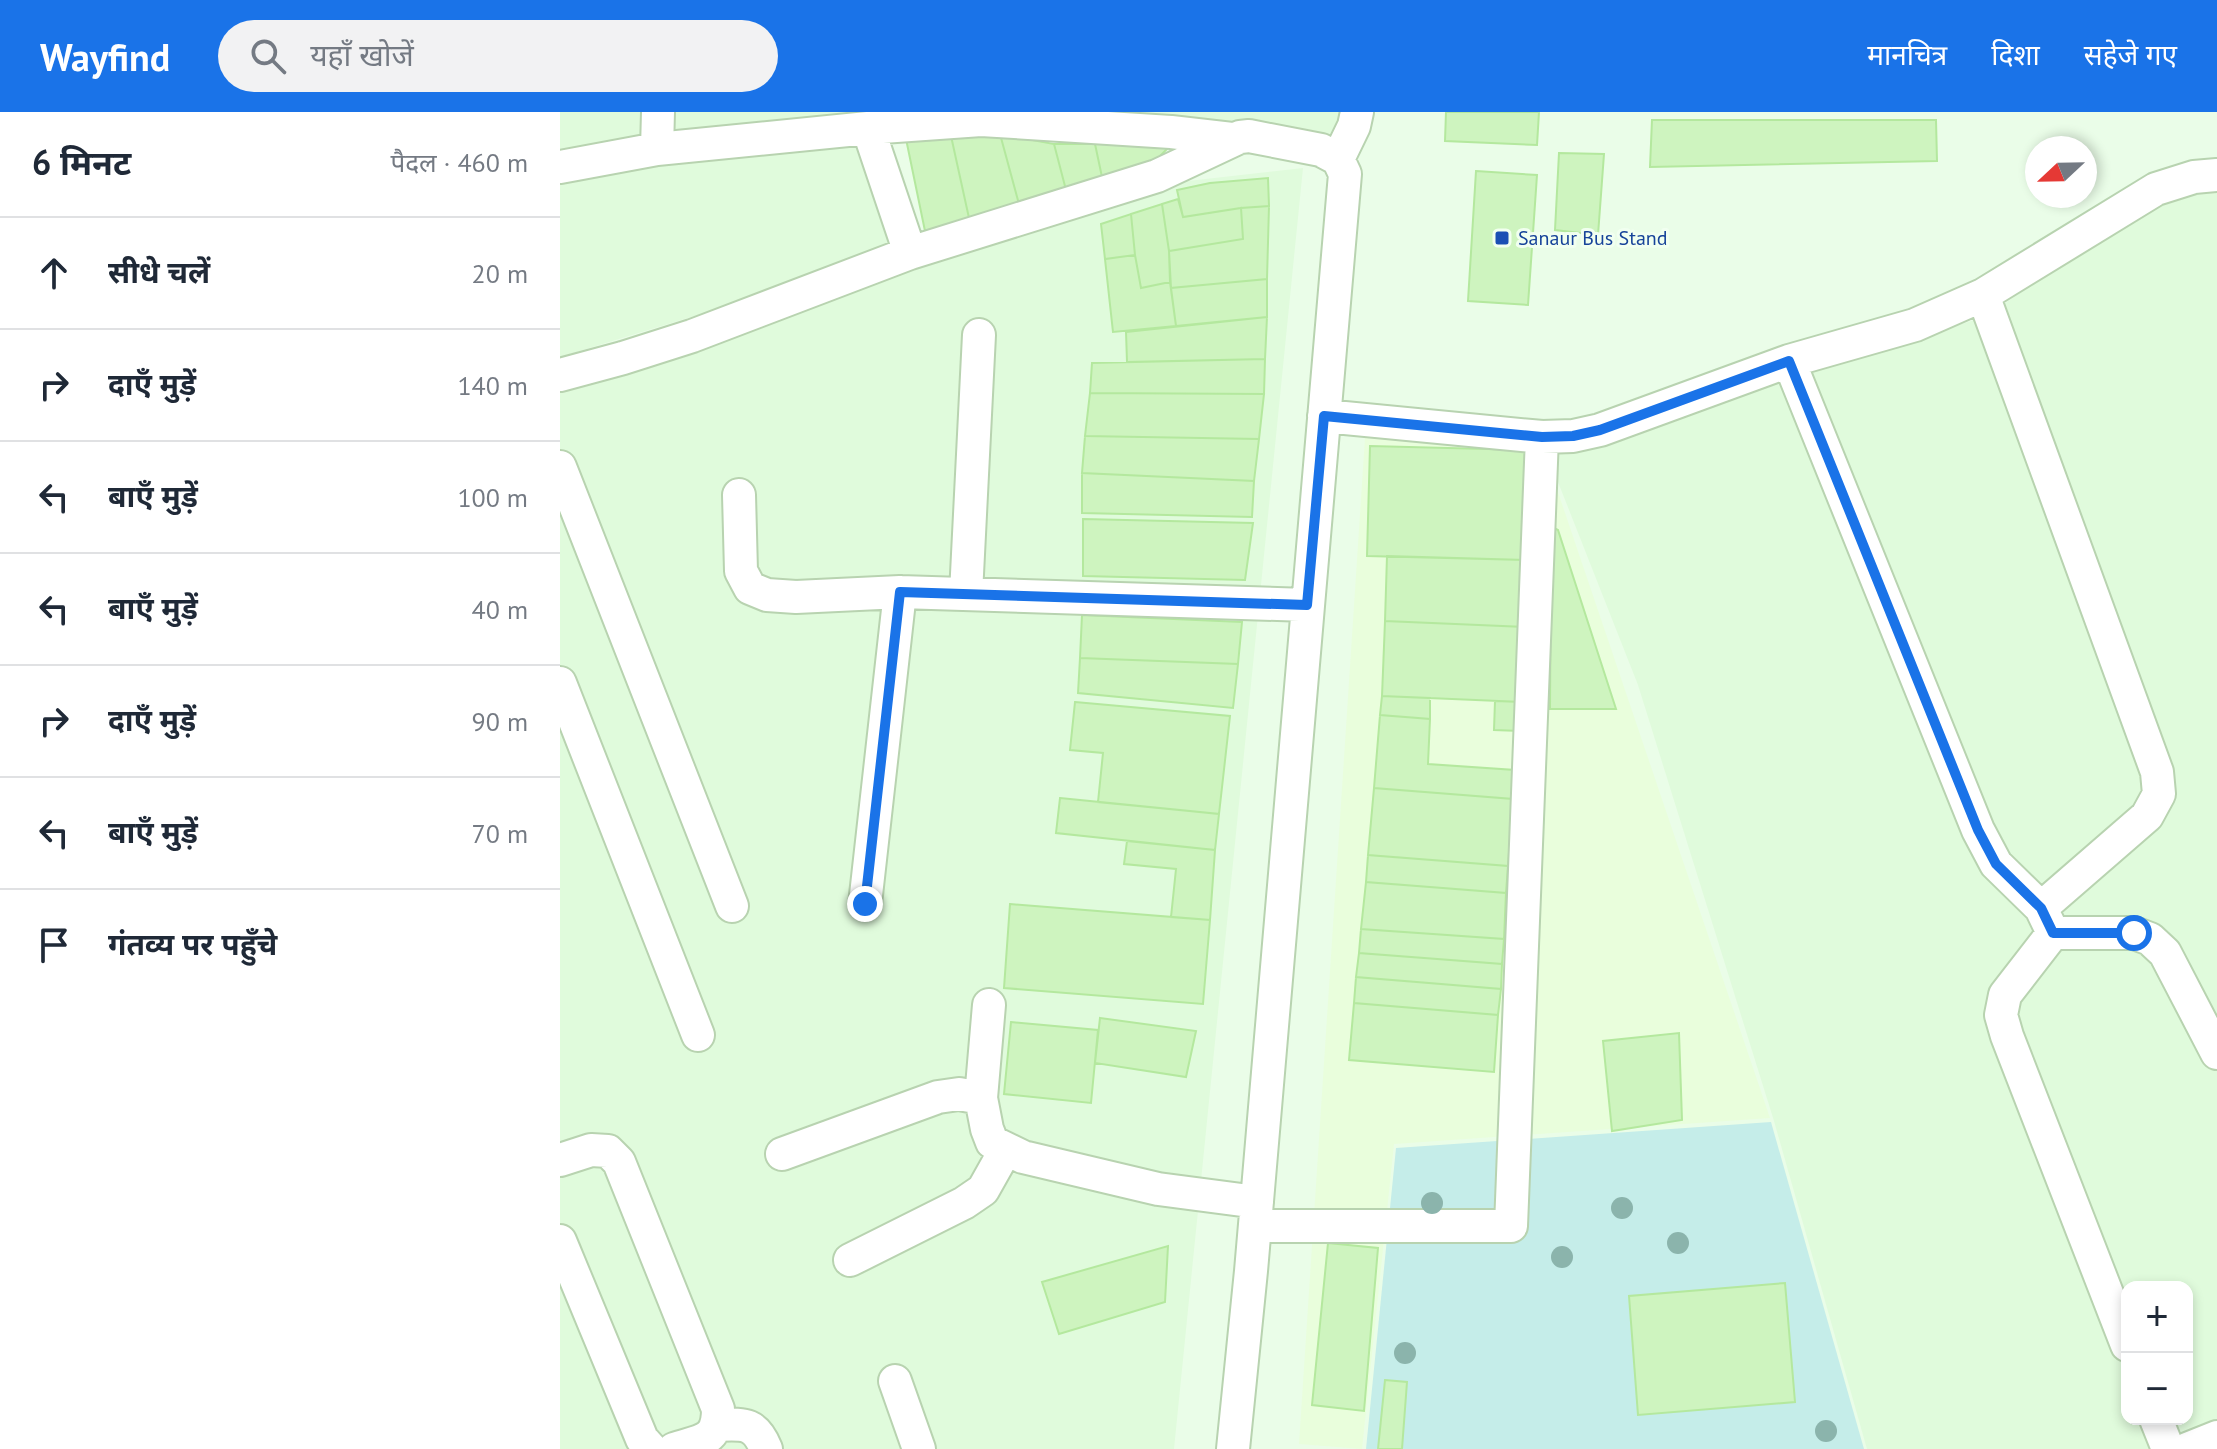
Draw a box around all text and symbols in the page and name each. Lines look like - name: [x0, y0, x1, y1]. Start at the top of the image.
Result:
- search box: [218, 20, 778, 92]
- text: Wayfind: [40, 32, 170, 81]
- icon: search: [246, 34, 290, 78]
- text: यहाँ खोजें: [310, 35, 414, 74]
- text: मानचित्र: [1867, 36, 1947, 73]
- text: दिशा: [1991, 36, 2040, 73]
- text: सहेजे गए: [2084, 36, 2177, 73]
- north arrow: [2025, 136, 2097, 208]
- text: 6 मिनट: [32, 140, 131, 184]
- text: पैदल · 460 m: [390, 146, 528, 179]
- place label: Sanaur Bus Stand: [1518, 225, 1668, 251]
- marker: Sanaur Bus Stand: [1493, 229, 1511, 247]
- icon: ahead: [32, 251, 76, 295]
- text: सीधे चलें: [108, 252, 210, 291]
- text: 20 m: [472, 257, 528, 290]
- icon: right: [32, 363, 76, 407]
- text: दाएँ मुड़ें: [108, 364, 196, 403]
- text: 140 m: [457, 369, 528, 402]
- icon: left: [32, 475, 76, 519]
- text: बाएँ मुड़ें: [108, 476, 198, 515]
- text: 100 m: [457, 481, 528, 514]
- icon: left: [32, 587, 76, 631]
- text: बाएँ मुड़ें: [108, 588, 198, 627]
- text: 40 m: [472, 593, 528, 626]
- icon: right: [32, 699, 76, 743]
- text: दाएँ मुड़ें: [108, 700, 196, 739]
- text: 90 m: [472, 705, 528, 738]
- icon: left: [32, 811, 76, 855]
- text: बाएँ मुड़ें: [108, 812, 198, 851]
- text: 70 m: [472, 817, 528, 850]
- route end: [847, 886, 883, 922]
- route start: [2116, 915, 2152, 951]
- icon: arrive: [32, 923, 76, 967]
- text: गंतव्य पर पहुँचे: [108, 924, 277, 963]
- map controls: [2121, 1281, 2193, 1425]
- button: +: [2121, 1281, 2193, 1353]
- button: −: [2121, 1353, 2193, 1425]

